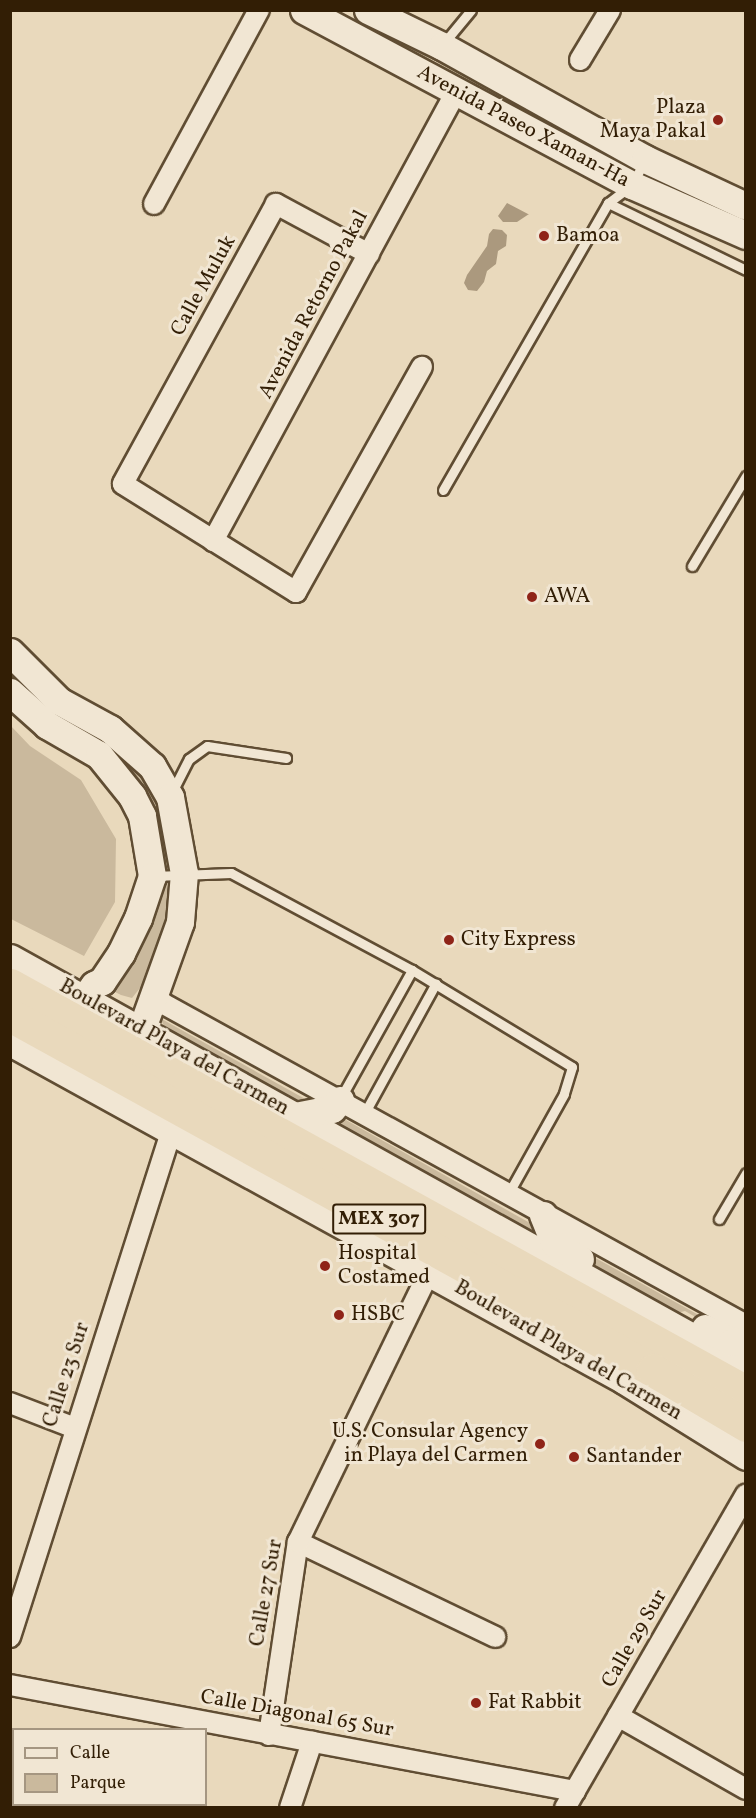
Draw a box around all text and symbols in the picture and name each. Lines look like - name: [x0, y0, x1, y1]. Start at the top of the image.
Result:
- street label: Avenida Paseo Xaman-Ha: [412, 60, 634, 194]
- place label: Plaza Maya Pakal: [600, 95, 706, 145]
- marker: Plaza Maya Pakal: [711, 113, 725, 127]
- street label: Avenida Retorno Pakal: [254, 207, 374, 403]
- place label: Bamoa: [556, 223, 620, 249]
- marker: Bamoa: [537, 229, 551, 243]
- street label: Calle Muluk: [166, 231, 242, 341]
- place label: AWA: [544, 584, 590, 610]
- marker: AWA: [525, 590, 539, 604]
- place label: City Express: [461, 927, 576, 953]
- marker: City Express: [442, 933, 456, 947]
- street label: Boulevard Playa del Carmen: [55, 974, 293, 1122]
- road number: MEX 307: [331, 1202, 427, 1236]
- place label: Hospital Costamed: [338, 1241, 430, 1291]
- marker: Hospital Costamed: [316, 1257, 334, 1275]
- street label: Boulevard Playa del Carmen: [449, 1275, 687, 1427]
- place label: HSBC: [351, 1302, 405, 1328]
- marker: HSBC: [332, 1308, 346, 1322]
- street label: Calle 23 Sur: [38, 1319, 96, 1431]
- place label: U.S. Consular Agency in Playa del Carmen: [332, 1419, 528, 1469]
- marker: U.S. Consular Agency in Playa del Carmen: [533, 1437, 547, 1451]
- place label: Santander: [586, 1444, 682, 1470]
- marker: Santander: [567, 1450, 581, 1464]
- street label: Calle 27 Sur: [245, 1538, 289, 1648]
- street label: Calle 29 Sur: [597, 1585, 673, 1693]
- street label: Calle Diagonal 65 Sur: [199, 1685, 395, 1743]
- place label: Fat Rabbit: [488, 1690, 582, 1716]
- marker: Fat Rabbit: [469, 1696, 483, 1710]
- legend: [12, 1728, 207, 1806]
- text: Calle: [70, 1741, 110, 1766]
- text: Parque: [70, 1771, 125, 1796]

